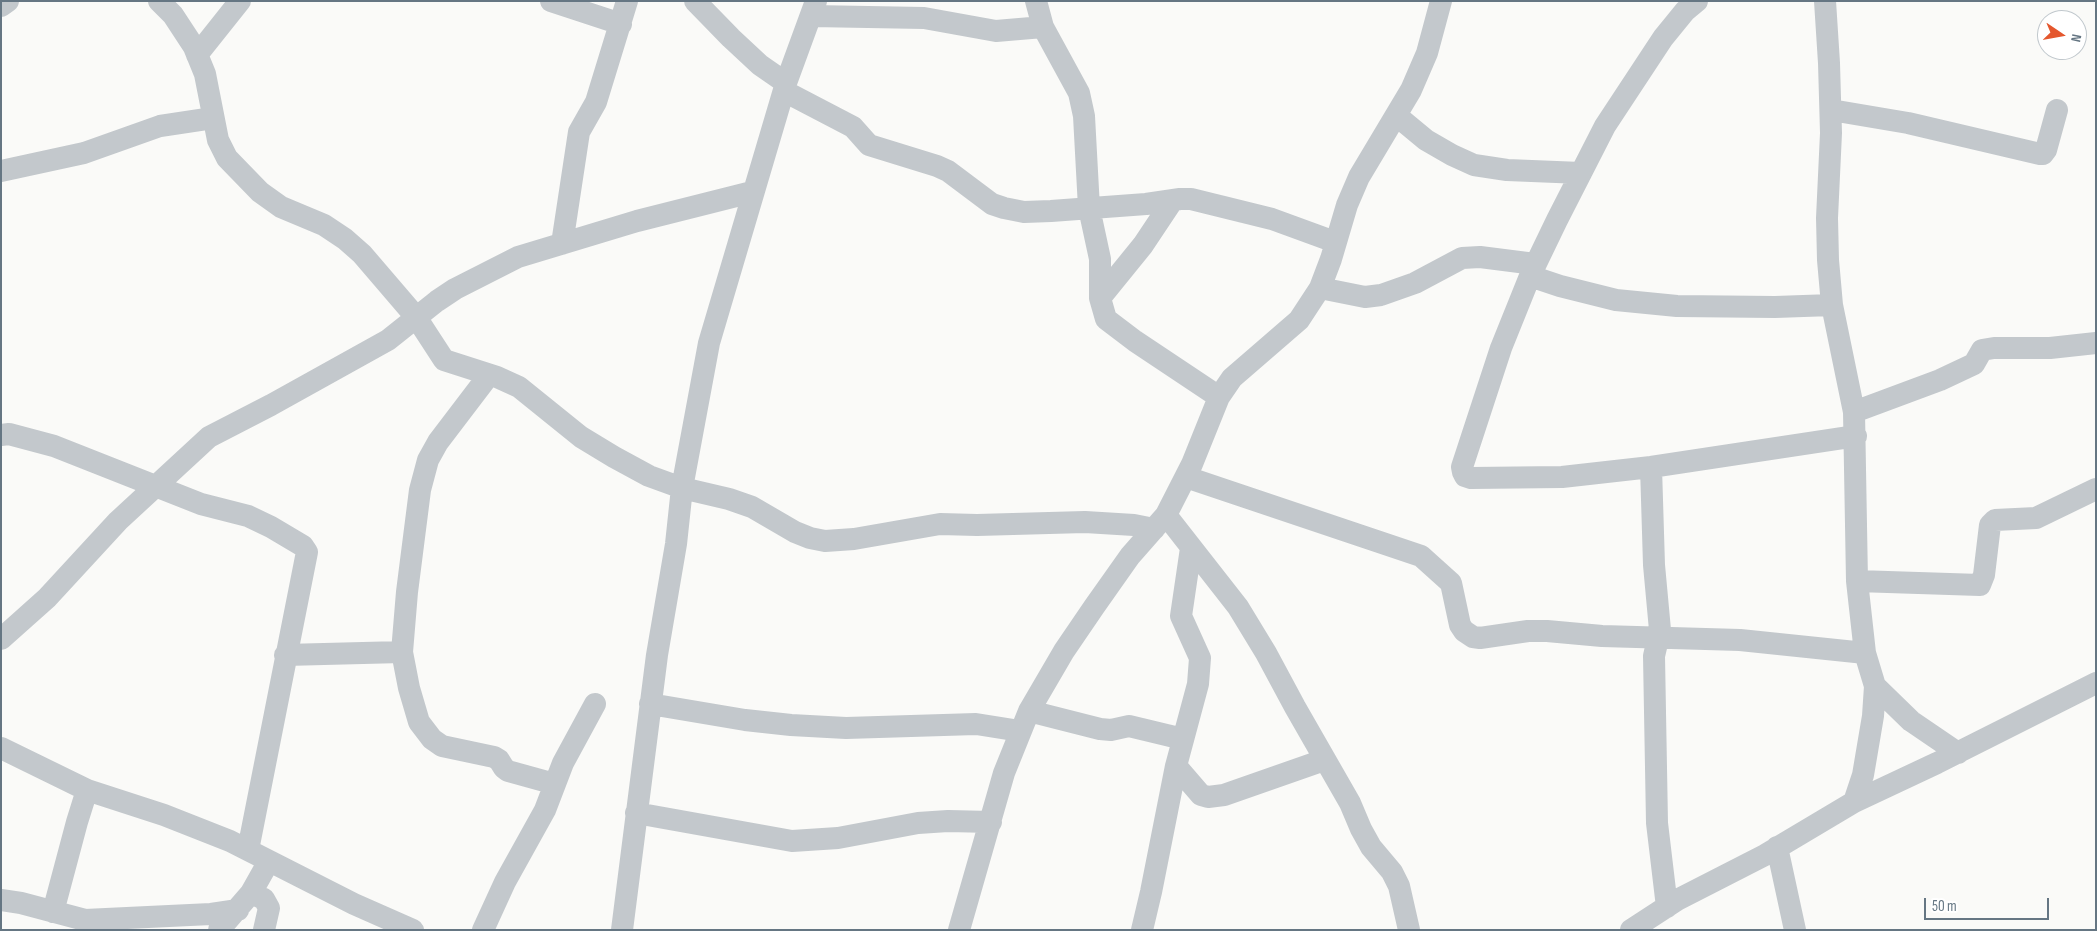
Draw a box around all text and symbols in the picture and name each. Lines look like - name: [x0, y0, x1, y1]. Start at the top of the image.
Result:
- north arrow: [2037, 10, 2087, 60]
- text: N: [2067, 33, 2085, 43]
- scale bar: [1927, 888, 2052, 920]
- text: 50 m: [1932, 897, 1957, 916]

